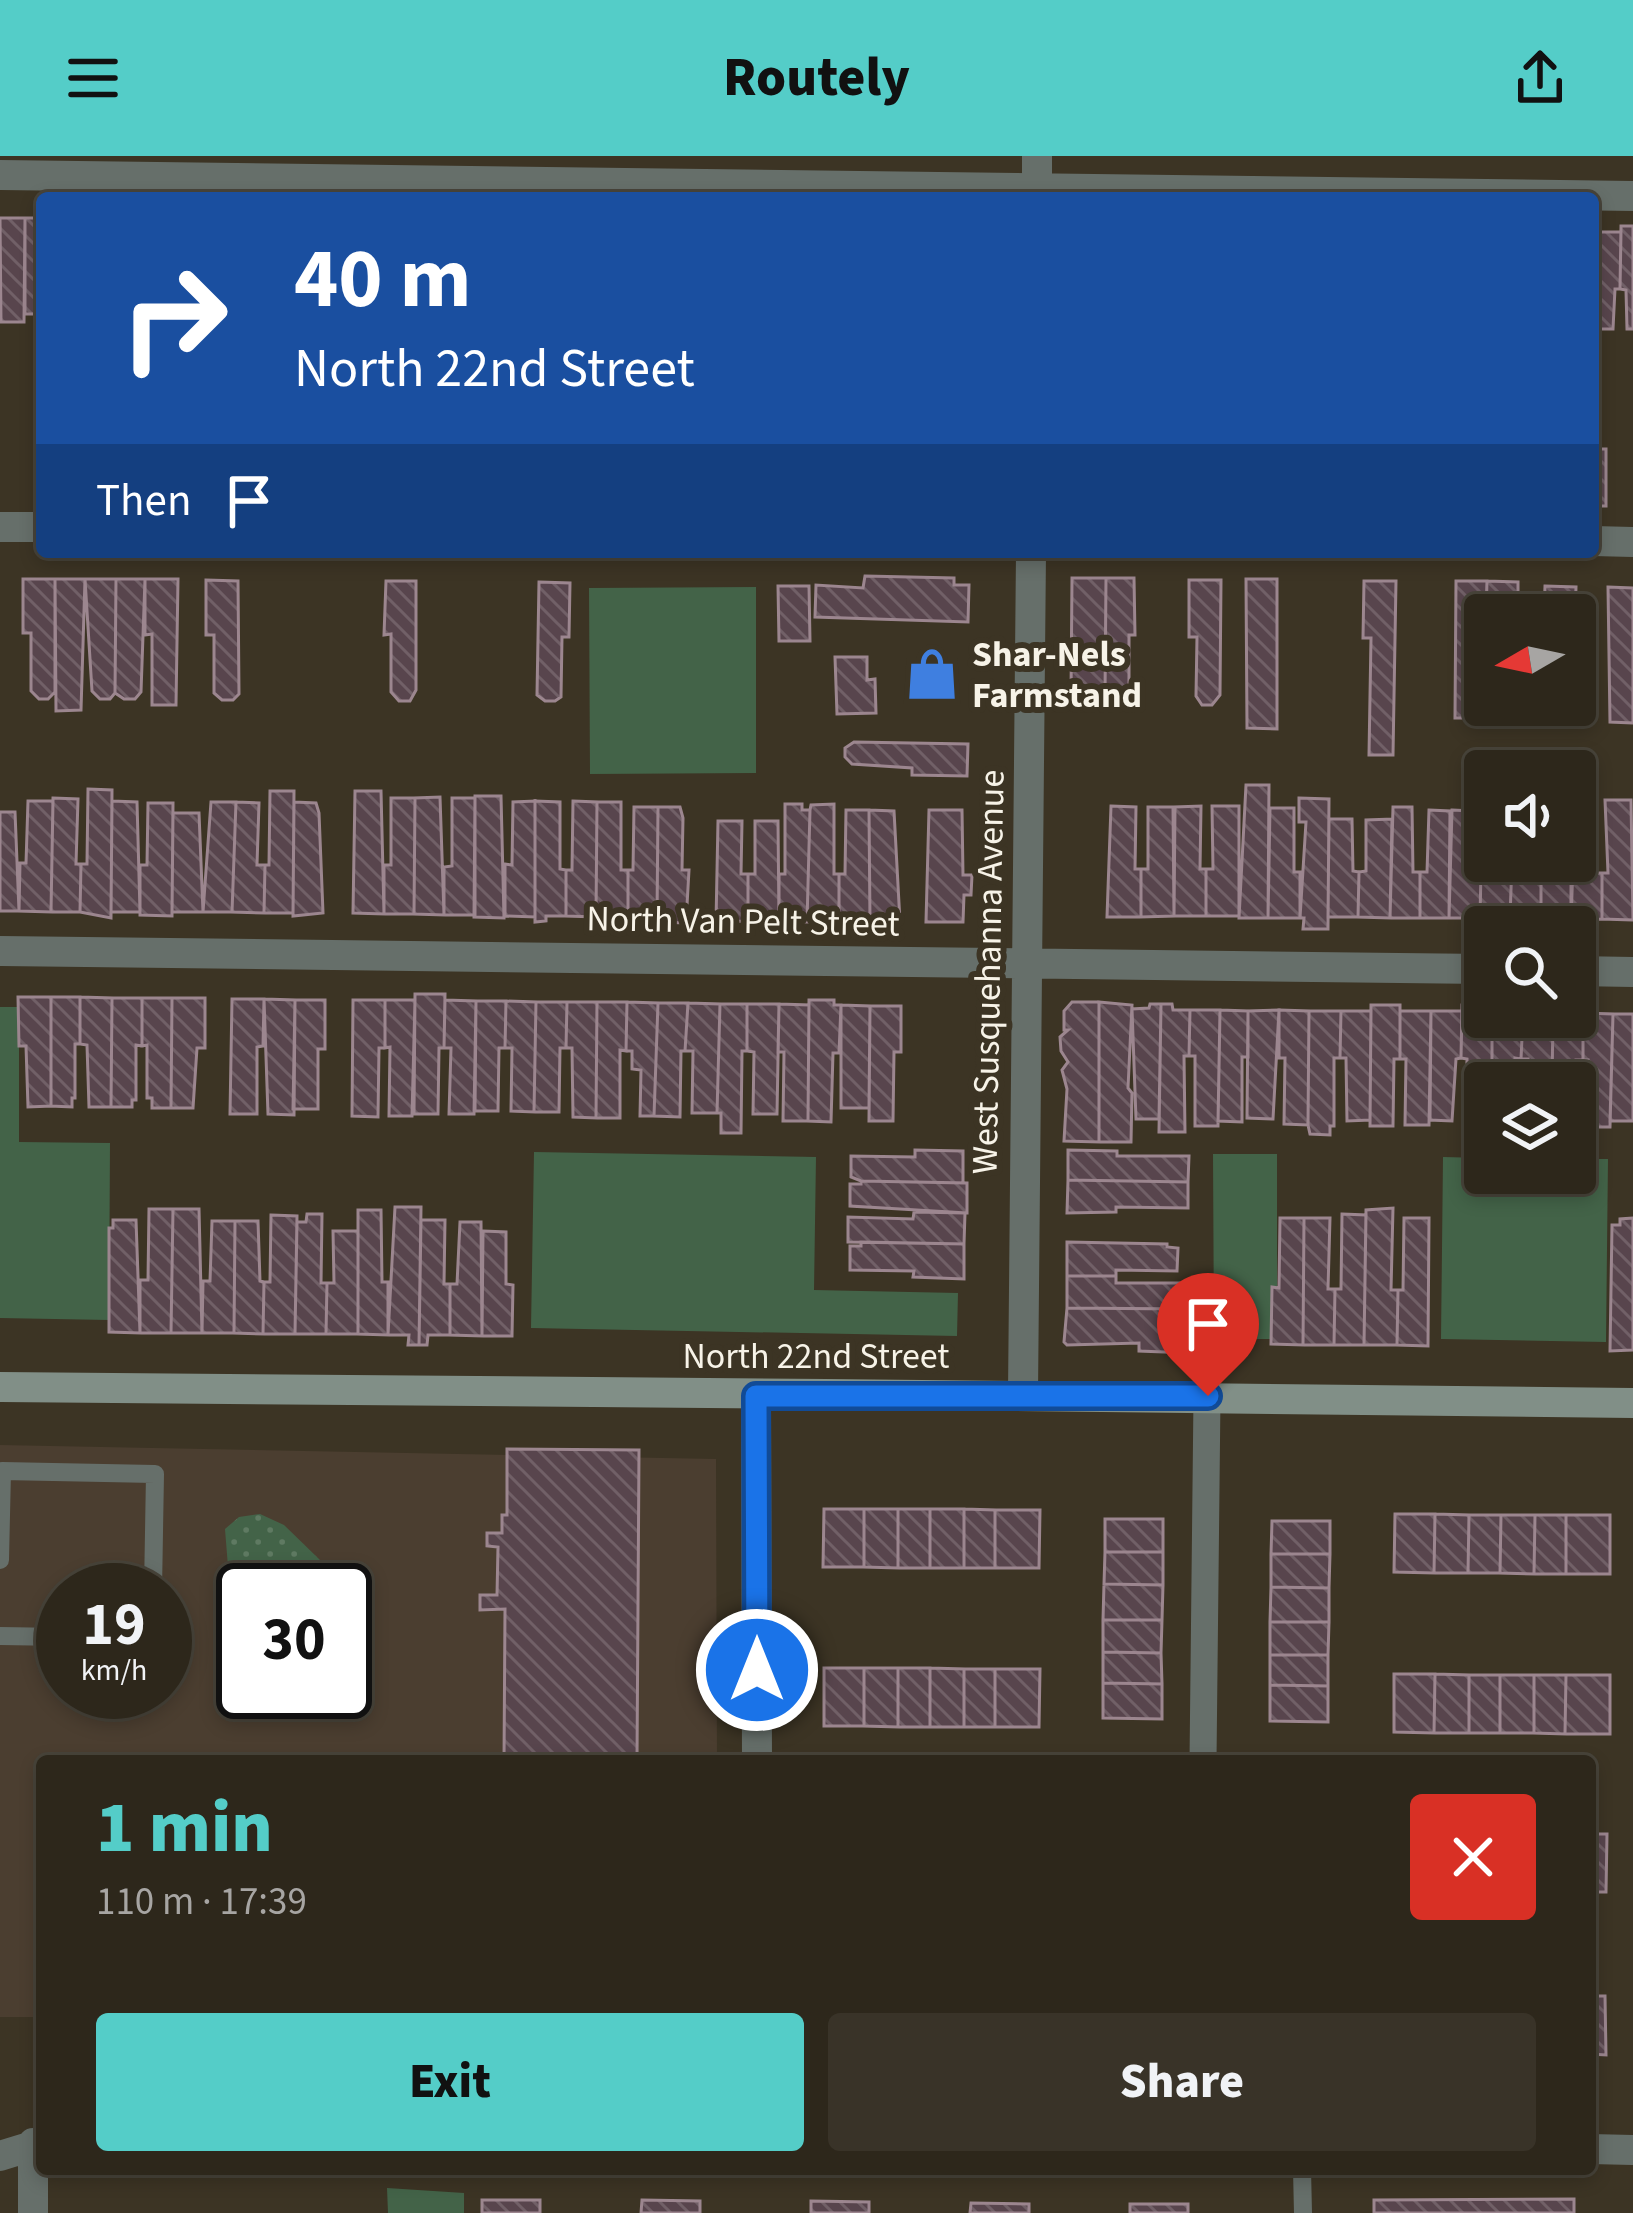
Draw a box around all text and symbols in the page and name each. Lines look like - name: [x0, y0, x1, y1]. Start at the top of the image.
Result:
- text: Routely: [723, 40, 910, 117]
- icon: menu: [60, 45, 126, 111]
- icon: share: [1507, 45, 1573, 111]
- text: 40 m: [294, 220, 472, 340]
- icon: right: [96, 240, 252, 396]
- text: North 22nd Street: [294, 331, 695, 408]
- icon: arrive: [216, 468, 282, 534]
- text: Then: [96, 469, 192, 533]
- north arrow: [1464, 594, 1596, 726]
- map controls: [1464, 594, 1596, 1194]
- place label: Shar-Nels Farmstand: [972, 629, 1142, 721]
- shop icon: Shar-Nels Farmstand: [903, 645, 961, 703]
- button: sound: [1464, 750, 1596, 882]
- street label: West Susquehanna Avenue: [959, 769, 1018, 1175]
- street label: North Van Pelt Street: [586, 893, 900, 950]
- button: search: [1464, 906, 1596, 1038]
- button: layers: [1464, 1062, 1596, 1194]
- pin: [1157, 1273, 1259, 1396]
- icon: arrive: [1175, 1291, 1241, 1357]
- street label: North 22nd Street: [682, 1331, 950, 1382]
- speed limit sign: 30: [216, 1563, 372, 1719]
- text: 19: [82, 1583, 146, 1668]
- position arrow: [694, 1607, 820, 1733]
- text: km/h: [81, 1649, 147, 1692]
- text: 1 min: [96, 1777, 273, 1880]
- button: close: [1410, 1794, 1536, 1920]
- text: 110 m · 17:39: [96, 1874, 307, 1930]
- button: Exit: [96, 2013, 804, 2151]
- button: Share: [828, 2013, 1536, 2151]

